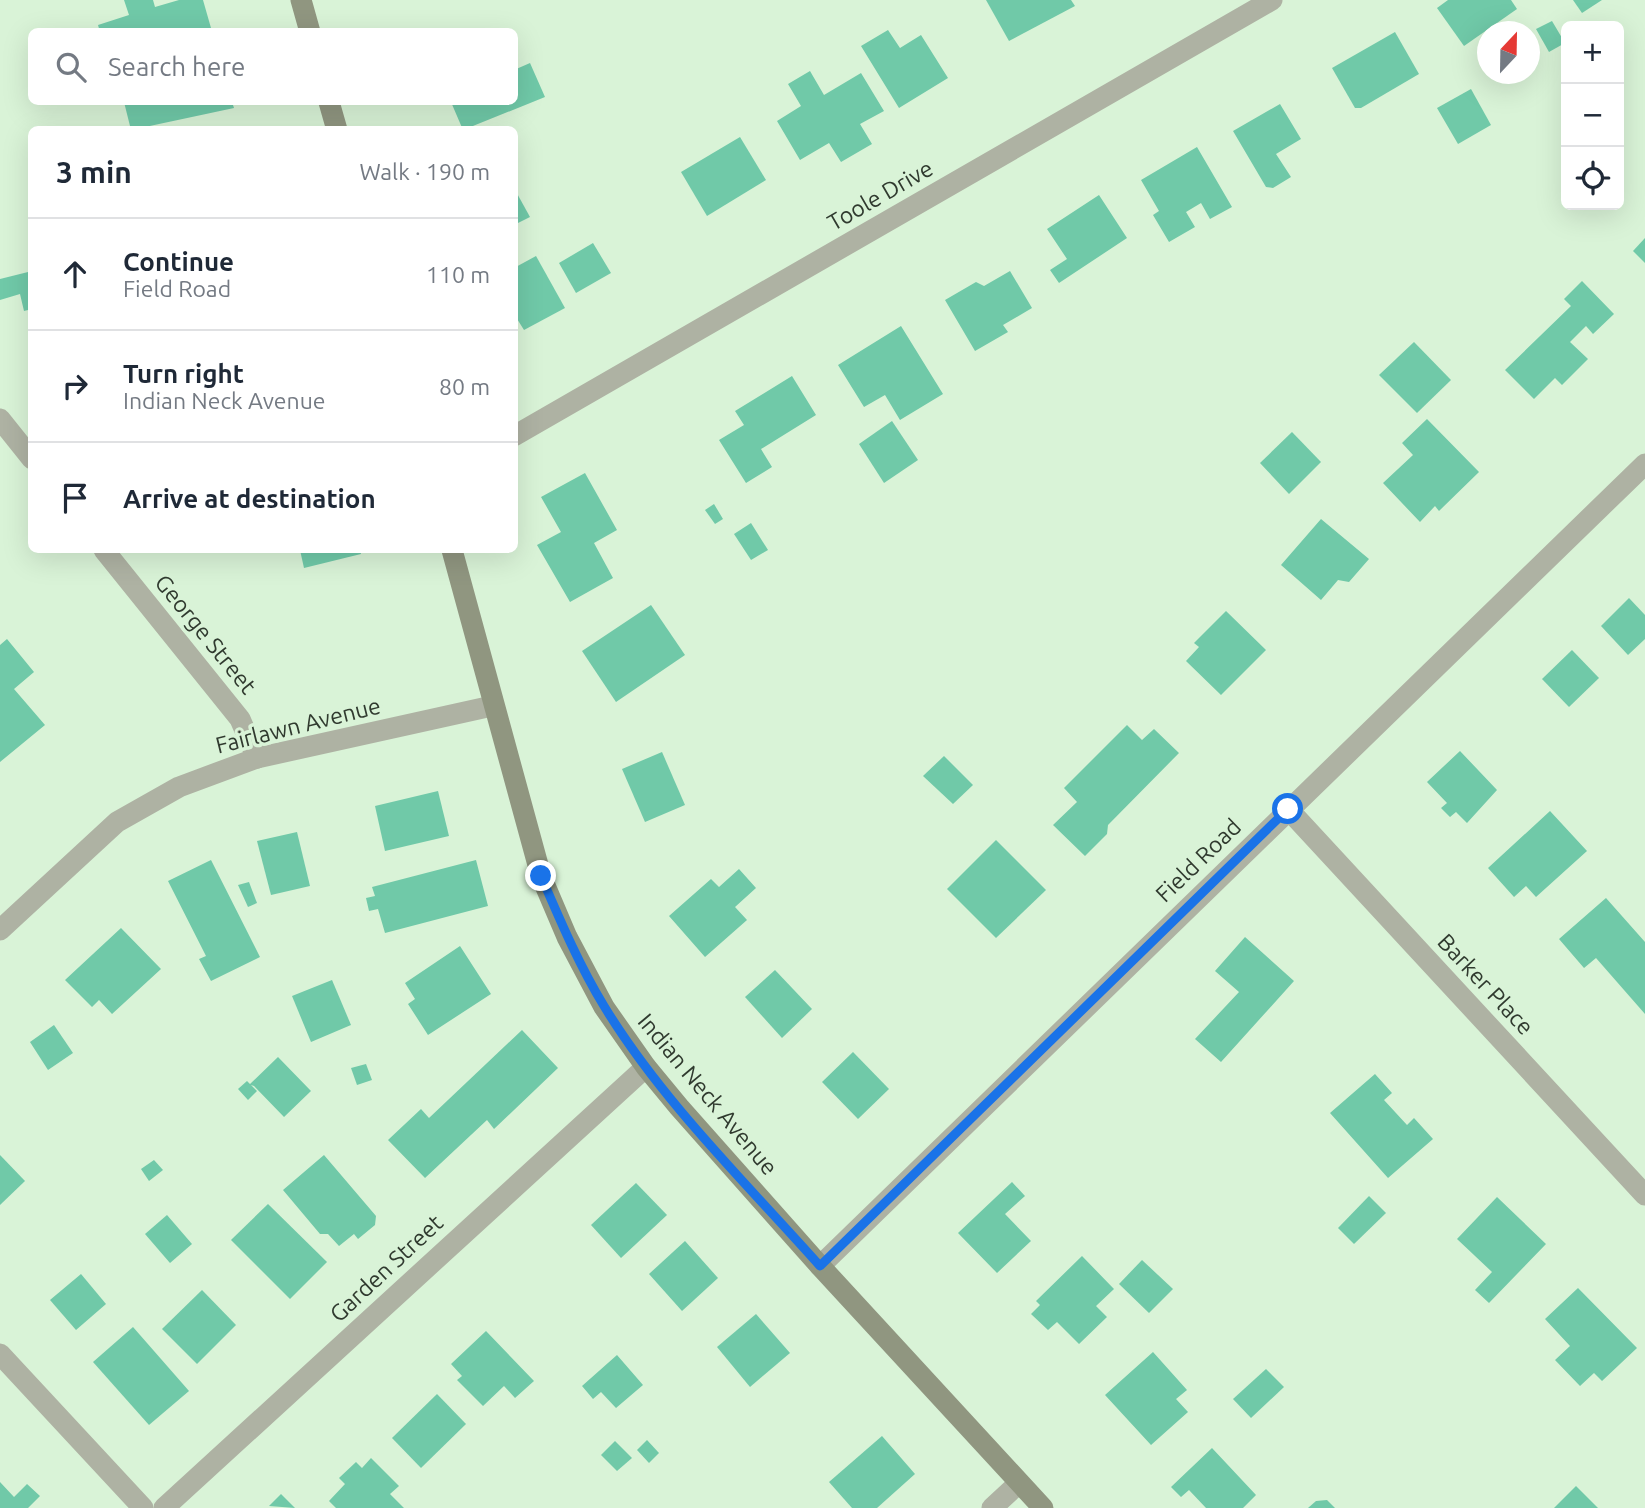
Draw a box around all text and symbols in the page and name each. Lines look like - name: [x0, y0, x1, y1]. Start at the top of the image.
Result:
- north arrow: [1477, 21, 1540, 84]
- map controls: [1561, 21, 1624, 210]
- button: +: [1561, 21, 1624, 84]
- search box: [28, 28, 518, 105]
- icon: search: [52, 48, 90, 86]
- text: Search here: [108, 52, 245, 81]
- button: −: [1561, 84, 1624, 147]
- button: locate: [1561, 147, 1624, 210]
- text: 3 min: [56, 155, 132, 189]
- street label: Toole Drive: [823, 155, 937, 235]
- text: Walk · 190 m: [359, 159, 490, 184]
- text: Continue: [123, 247, 234, 276]
- icon: ahead: [56, 255, 94, 293]
- text: 110 m: [426, 262, 490, 287]
- text: Field Road: [123, 276, 231, 301]
- text: Turn right: [123, 359, 244, 388]
- icon: right: [56, 367, 94, 405]
- text: 80 m: [439, 374, 490, 399]
- text: Indian Neck Avenue: [123, 388, 325, 413]
- icon: arrive: [56, 479, 94, 517]
- text: Arrive at destination: [123, 484, 376, 513]
- street label: George Street: [151, 570, 261, 698]
- street label: Fairlawn Avenue: [213, 692, 383, 758]
- route start: [1272, 793, 1303, 824]
- street label: Field Road: [1150, 813, 1246, 907]
- route end: [525, 860, 556, 891]
- street label: Barker Place: [1433, 929, 1539, 1039]
- street label: Indian Neck Avenue: [633, 1008, 783, 1180]
- street label: Garden Street: [325, 1210, 447, 1326]

